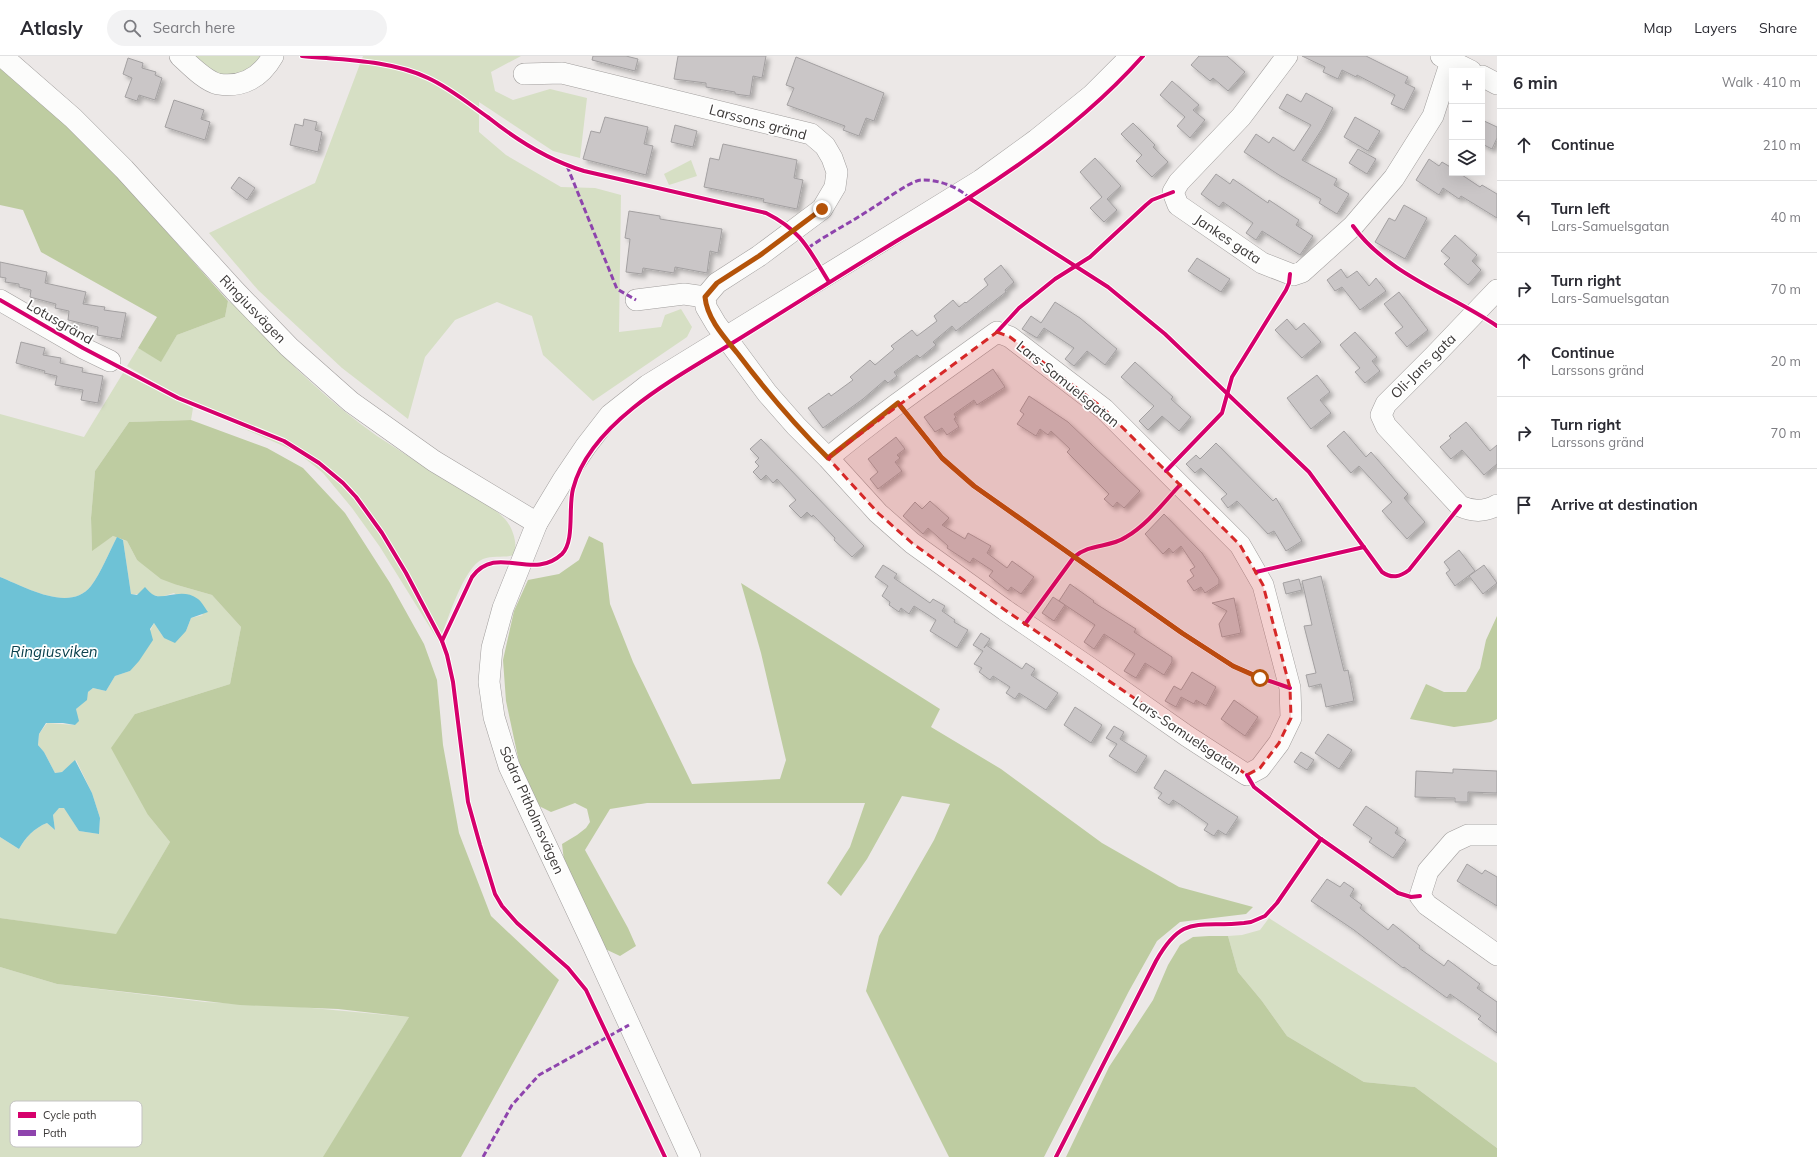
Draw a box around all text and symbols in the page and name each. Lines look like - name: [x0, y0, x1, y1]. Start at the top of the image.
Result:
- search box: [107, 10, 387, 46]
- text: Atlasly: [20, 16, 83, 40]
- icon: search: [121, 17, 143, 39]
- text: Search here: [153, 18, 235, 37]
- text: Map: [1643, 19, 1672, 37]
- text: Layers: [1694, 19, 1737, 37]
- text: Share: [1759, 19, 1797, 37]
- map controls: [1449, 68, 1485, 176]
- button: +: [1449, 68, 1485, 104]
- text: 6 min: [1513, 72, 1558, 93]
- text: Walk · 410 m: [1722, 74, 1801, 90]
- street label: Larssons gränd: [707, 100, 809, 144]
- button: −: [1449, 104, 1485, 140]
- icon: ahead: [1513, 134, 1535, 156]
- text: Continue: [1551, 135, 1614, 154]
- text: 210 m: [1763, 137, 1801, 153]
- button: layers: [1449, 140, 1485, 176]
- text: Turn left: [1551, 199, 1610, 218]
- route end: [813, 200, 831, 218]
- icon: left: [1513, 206, 1535, 228]
- text: 40 m: [1771, 209, 1801, 225]
- street label: Jankes gata: [1191, 210, 1265, 268]
- text: Lars-Samuelsgatan: [1551, 218, 1669, 234]
- street label: Ringiusvägen: [216, 271, 290, 347]
- text: Turn right: [1551, 271, 1621, 290]
- icon: right: [1513, 278, 1535, 300]
- text: 70 m: [1771, 281, 1801, 297]
- text: Lars-Samuelsgatan: [1551, 290, 1669, 306]
- street label: Lotusgränd: [23, 296, 97, 348]
- street label: Oli-Jans gata: [1387, 330, 1459, 402]
- street label: Lars-Samuelsgatan: [1013, 337, 1123, 431]
- text: Continue: [1551, 343, 1614, 362]
- icon: ahead: [1513, 350, 1535, 372]
- text: 20 m: [1771, 353, 1801, 369]
- text: Larssons gränd: [1551, 362, 1644, 378]
- text: Turn right: [1551, 415, 1621, 434]
- icon: right: [1513, 422, 1535, 444]
- text: 70 m: [1771, 425, 1801, 441]
- text: Larssons gränd: [1551, 434, 1644, 450]
- icon: arrive: [1513, 494, 1535, 516]
- text: Arrive at destination: [1551, 495, 1698, 514]
- water label: Ringiusviken: [10, 642, 98, 661]
- route start: [1251, 669, 1269, 687]
- street label: Lars-Samuelsgatan: [1129, 692, 1245, 778]
- street label: Södra Pitholmsvägen: [496, 743, 568, 877]
- legend: [10, 1101, 142, 1147]
- text: Cycle path: [43, 1108, 96, 1122]
- text: Path: [43, 1126, 67, 1140]

